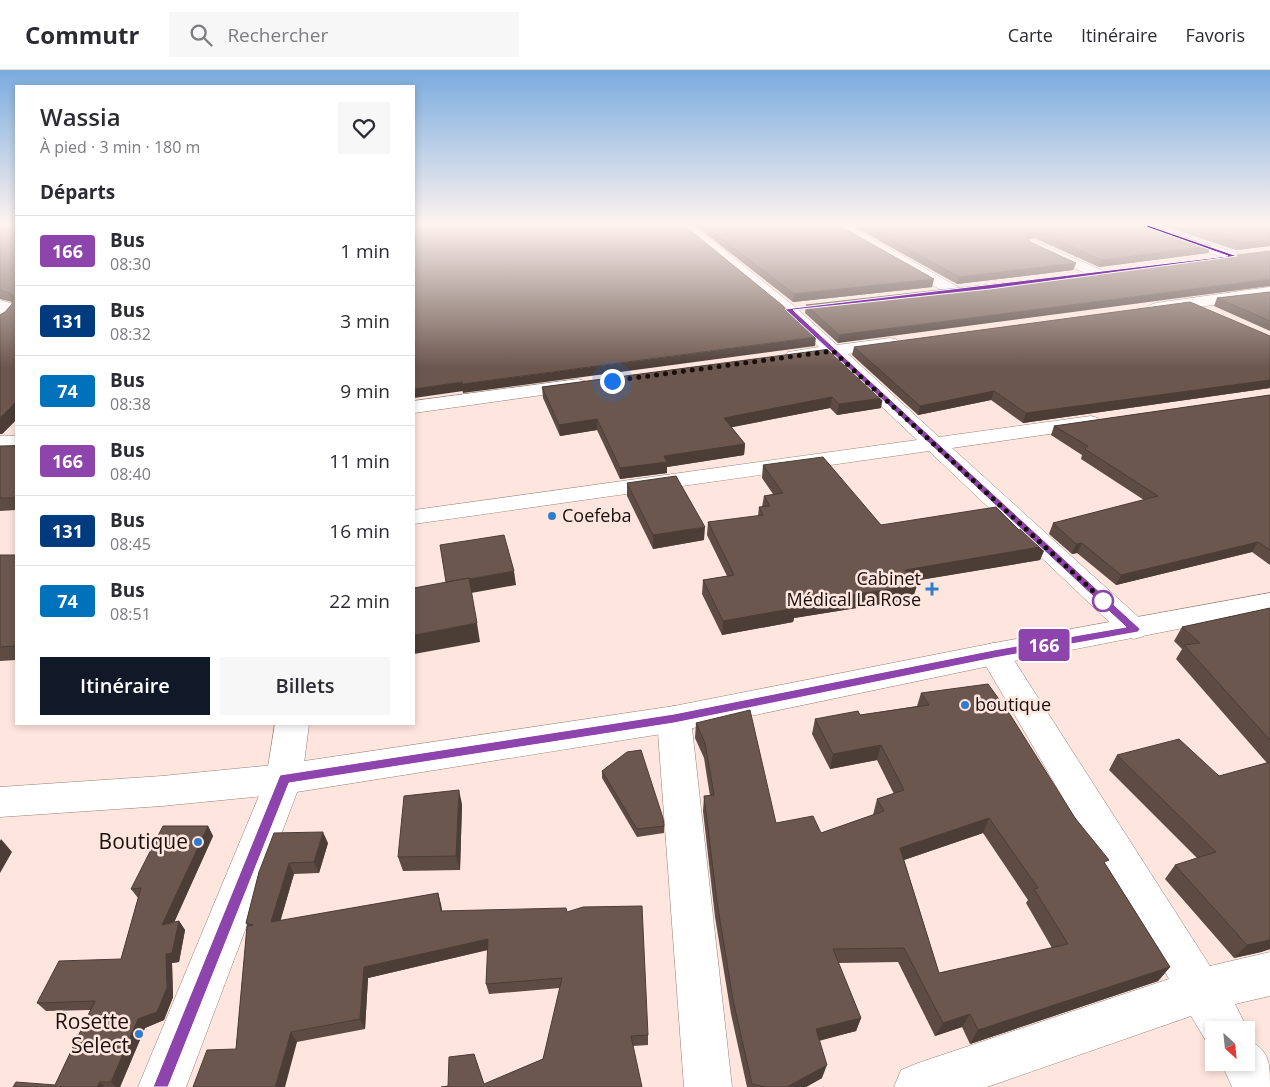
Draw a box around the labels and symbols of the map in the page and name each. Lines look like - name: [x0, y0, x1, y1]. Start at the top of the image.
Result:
- your location: [600, 369, 625, 394]
- place label: Coefeba: [562, 503, 631, 527]
- marker: Coefeba: [546, 510, 558, 522]
- place label: Cabinet Médical La Rose: [787, 566, 921, 611]
- marker: Cabinet Médical La Rose: [925, 582, 939, 596]
- unlabelled marker: [1092, 590, 1114, 612]
- line badge: 166: [1015, 629, 1073, 661]
- place label: boutique: [975, 692, 1051, 716]
- marker: boutique: [959, 699, 971, 711]
- place label: Boutique: [99, 827, 188, 855]
- marker: Boutique: [192, 836, 204, 848]
- place label: Rosette Select: [55, 1007, 129, 1059]
- north arrow: [1205, 1021, 1255, 1071]
- marker: Rosette Select: [133, 1028, 145, 1040]

